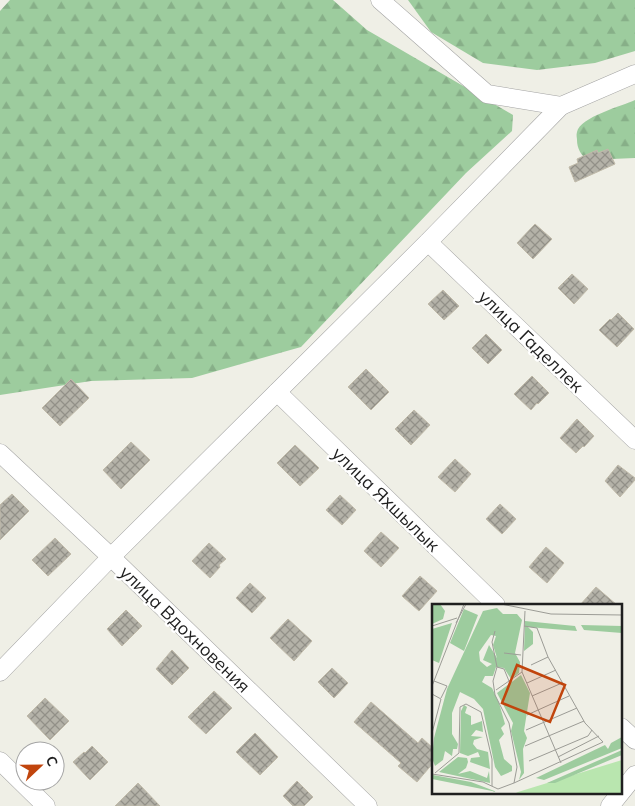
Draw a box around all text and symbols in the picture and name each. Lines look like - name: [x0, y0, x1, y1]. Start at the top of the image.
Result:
- street label: улица Гаделлек: [474, 285, 589, 397]
- street label: улица Яхшылык: [327, 442, 445, 556]
- street label: улица Вдохновения: [115, 561, 255, 697]
- inset map: [432, 604, 622, 794]
- north arrow: [15, 741, 65, 791]
- text: С: [42, 753, 62, 769]

